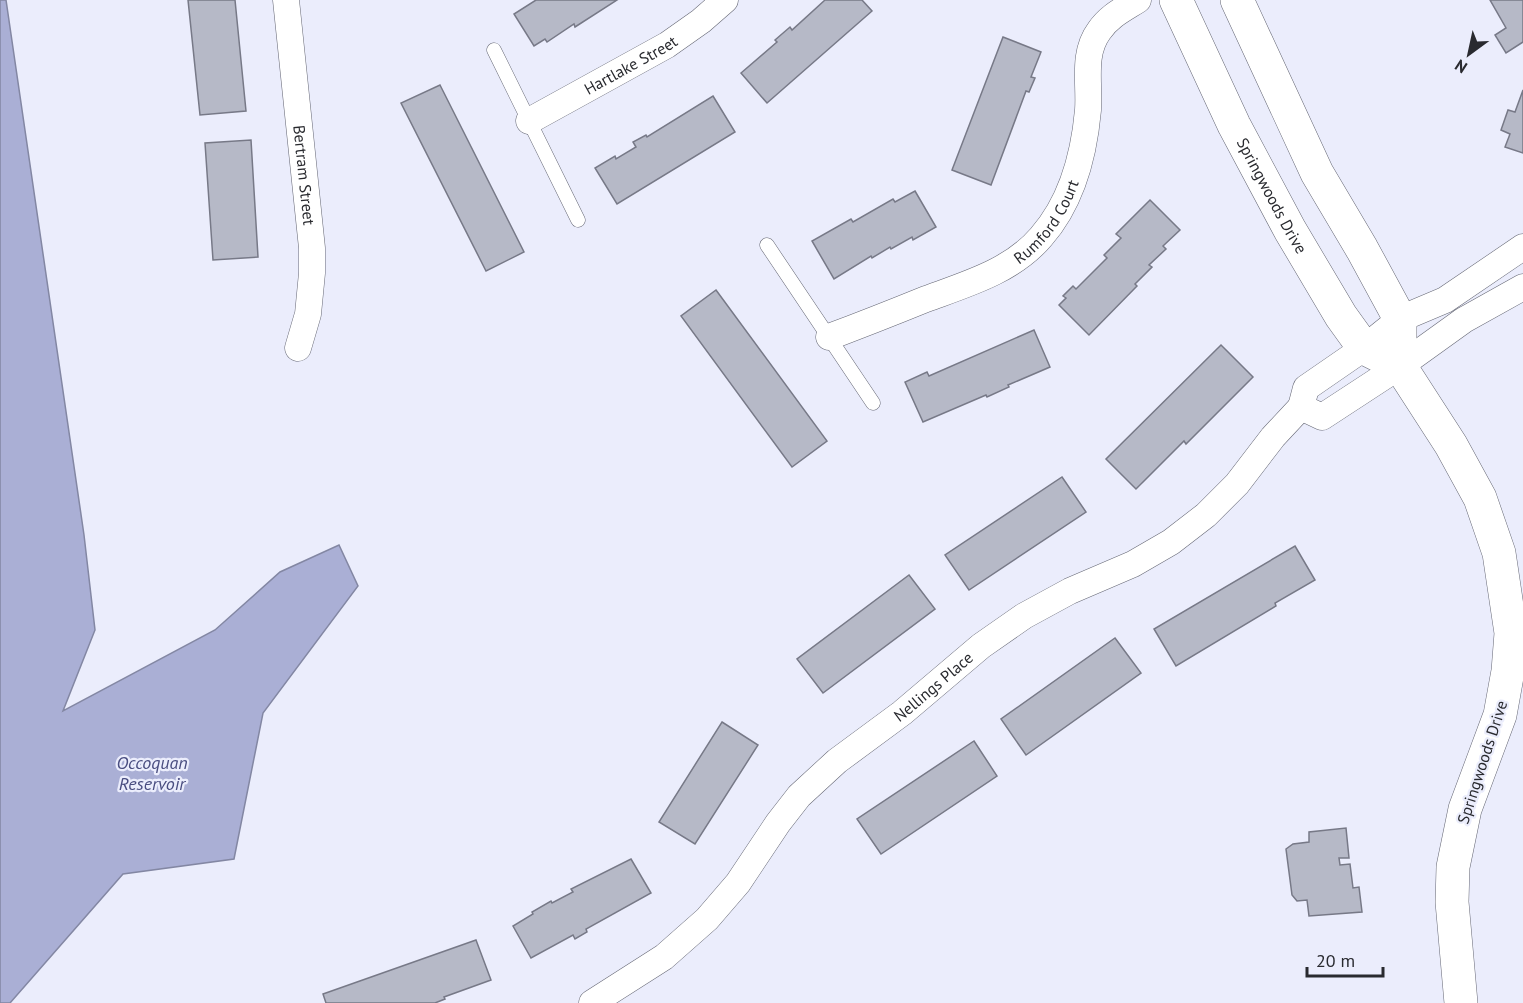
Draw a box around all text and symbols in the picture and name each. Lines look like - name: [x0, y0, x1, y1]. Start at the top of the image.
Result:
- north arrow: [1439, 24, 1499, 84]
- street label: Hartlake Street: [580, 31, 682, 99]
- text: N: [1451, 55, 1471, 78]
- street label: Bertram Street: [289, 124, 320, 227]
- street label: Springwoods Drive: [1233, 134, 1312, 257]
- street label: Rumford Court: [1009, 176, 1083, 268]
- street label: Nellings Place: [890, 647, 977, 726]
- street label: Springwoods Drive: [1453, 698, 1511, 826]
- water label: Occoquan Reservoir: [116, 751, 188, 795]
- scale bar: [1307, 940, 1384, 978]
- text: 20 m: [1316, 949, 1355, 972]

